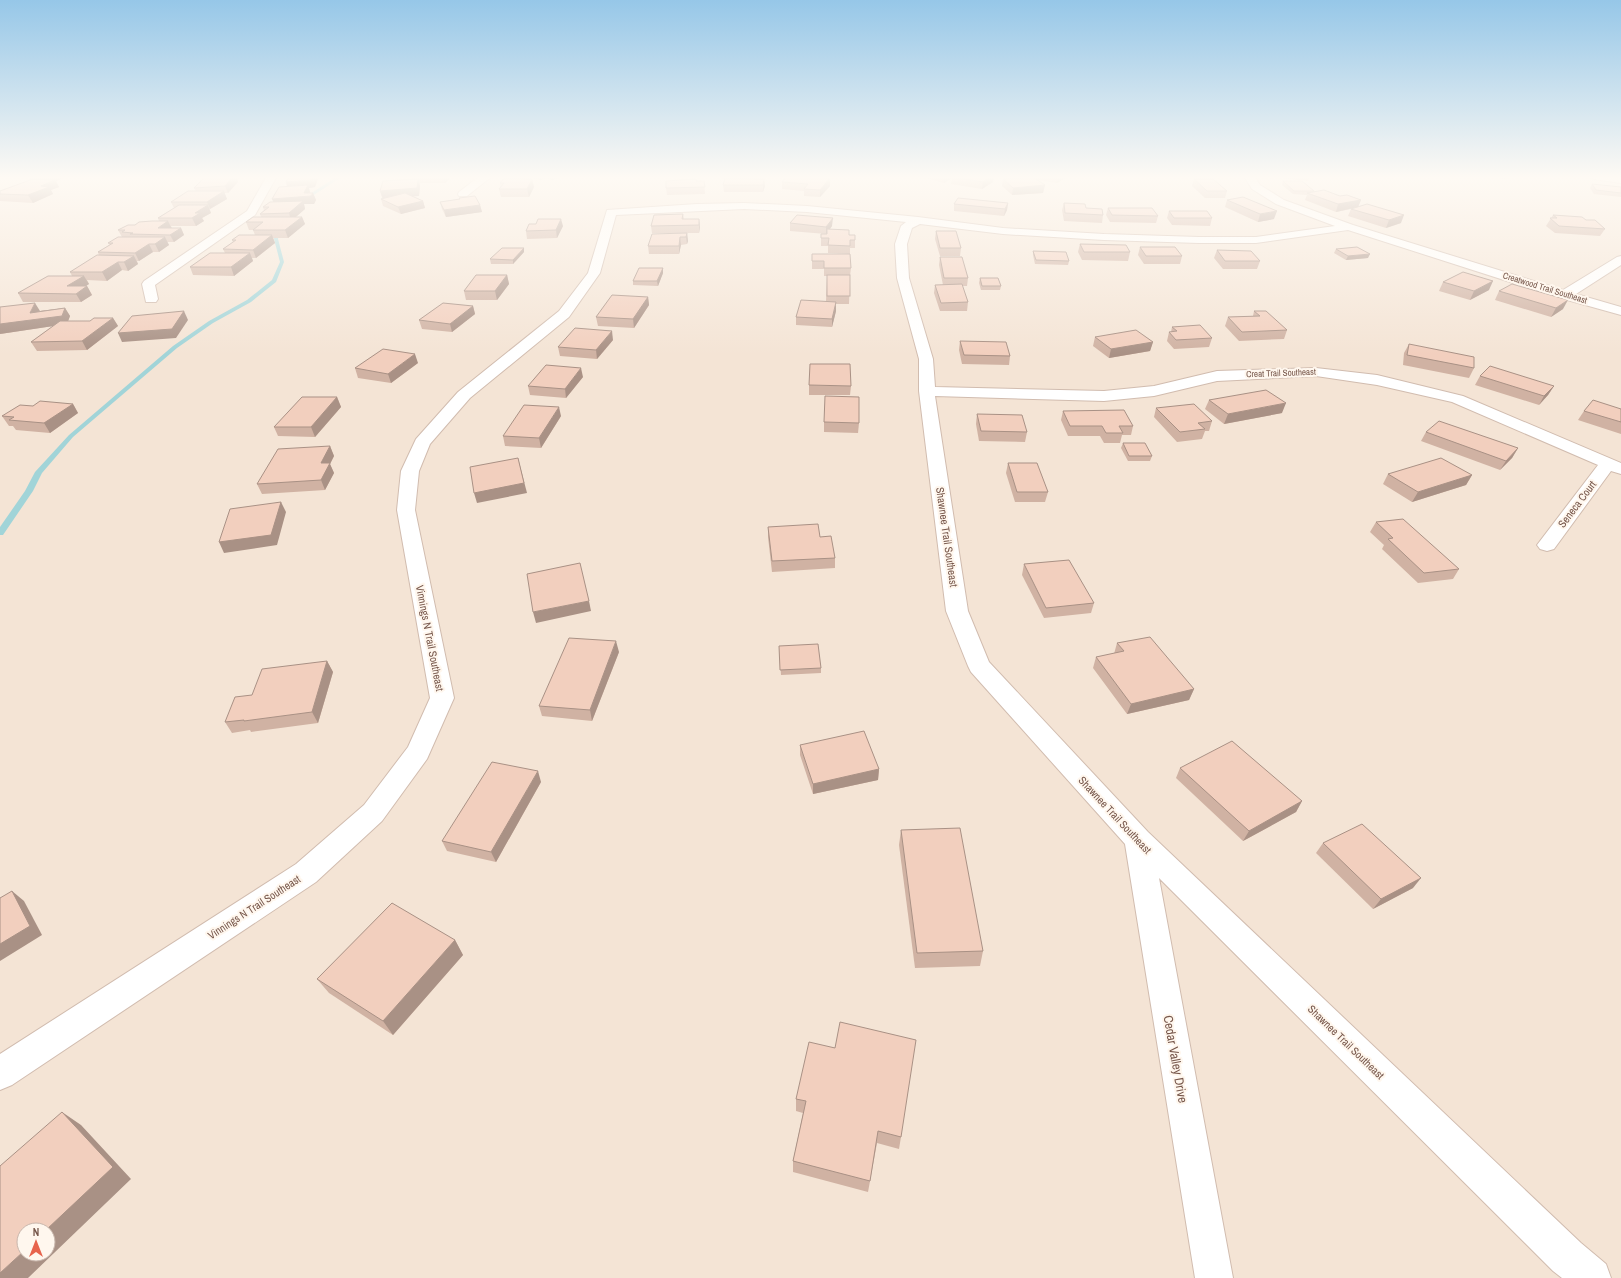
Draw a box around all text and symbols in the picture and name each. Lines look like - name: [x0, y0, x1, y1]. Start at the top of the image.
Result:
- street label: Creatwood Trail Southeast: [1501, 269, 1589, 307]
- street label: Creat Trail Southeast: [1246, 366, 1316, 380]
- street label: Seneca Court: [1555, 477, 1599, 530]
- street label: Shawnee Trail Southeast: [933, 486, 961, 588]
- street label: Vinnings N Trail Southeast: [413, 584, 447, 693]
- street label: Shawnee Trail Southeast: [1076, 773, 1155, 857]
- street label: Vinnings N Trail Southeast: [205, 872, 303, 942]
- street label: Shawnee Trail Southeast: [1305, 1002, 1387, 1082]
- street label: Cedar Valley Drive: [1159, 1014, 1192, 1104]
- north arrow: [16, 1222, 56, 1262]
- text: N: [33, 1225, 39, 1239]

